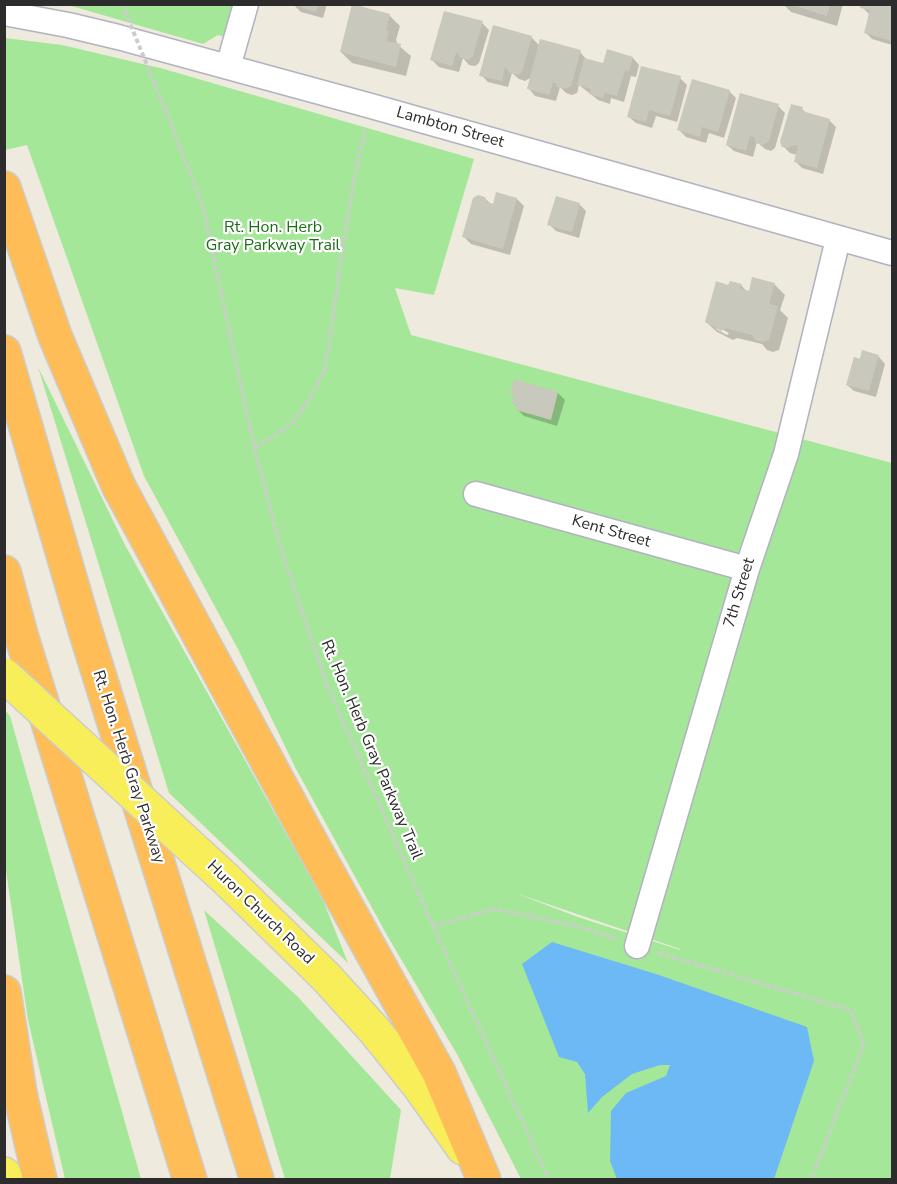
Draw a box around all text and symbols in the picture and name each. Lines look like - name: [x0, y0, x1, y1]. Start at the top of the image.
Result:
- street label: Lambton Street: [394, 103, 506, 153]
- park label: Rt. Hon. Herb Gray Parkway Trail: [206, 218, 340, 256]
- street label: Kent Street: [570, 512, 652, 552]
- street label: 7th Street: [720, 556, 760, 630]
- street label: Rt. Hon. Herb Gray Parkway Trail: [316, 637, 426, 863]
- street label: Rt. Hon. Herb Gray Parkway: [88, 668, 168, 866]
- street label: Huron Church Road: [203, 857, 317, 969]

